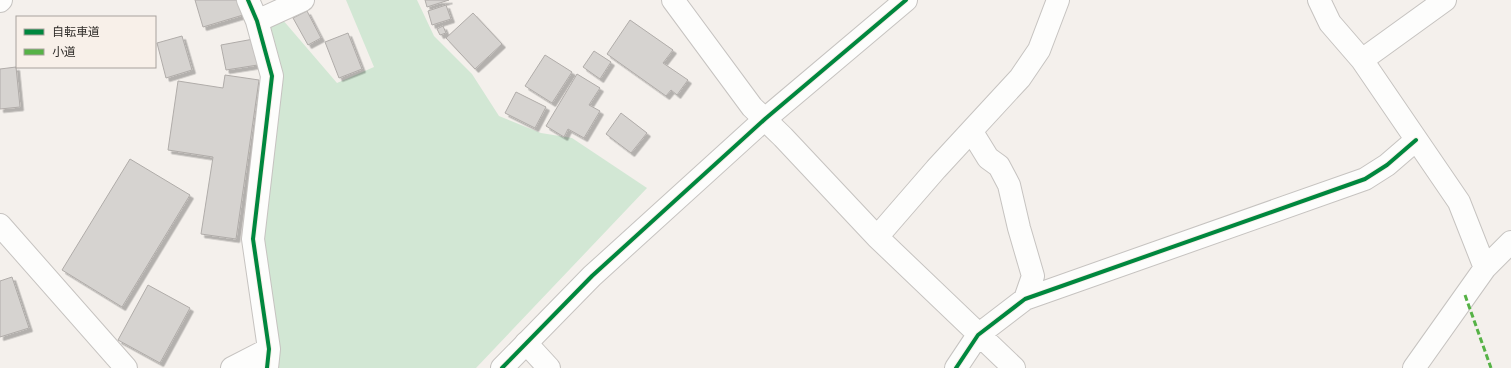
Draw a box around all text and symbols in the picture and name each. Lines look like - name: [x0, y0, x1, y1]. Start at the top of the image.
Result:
- legend: [16, 16, 156, 68]
- text: 自転車道: [52, 25, 100, 39]
- text: 小道: [52, 45, 76, 59]

